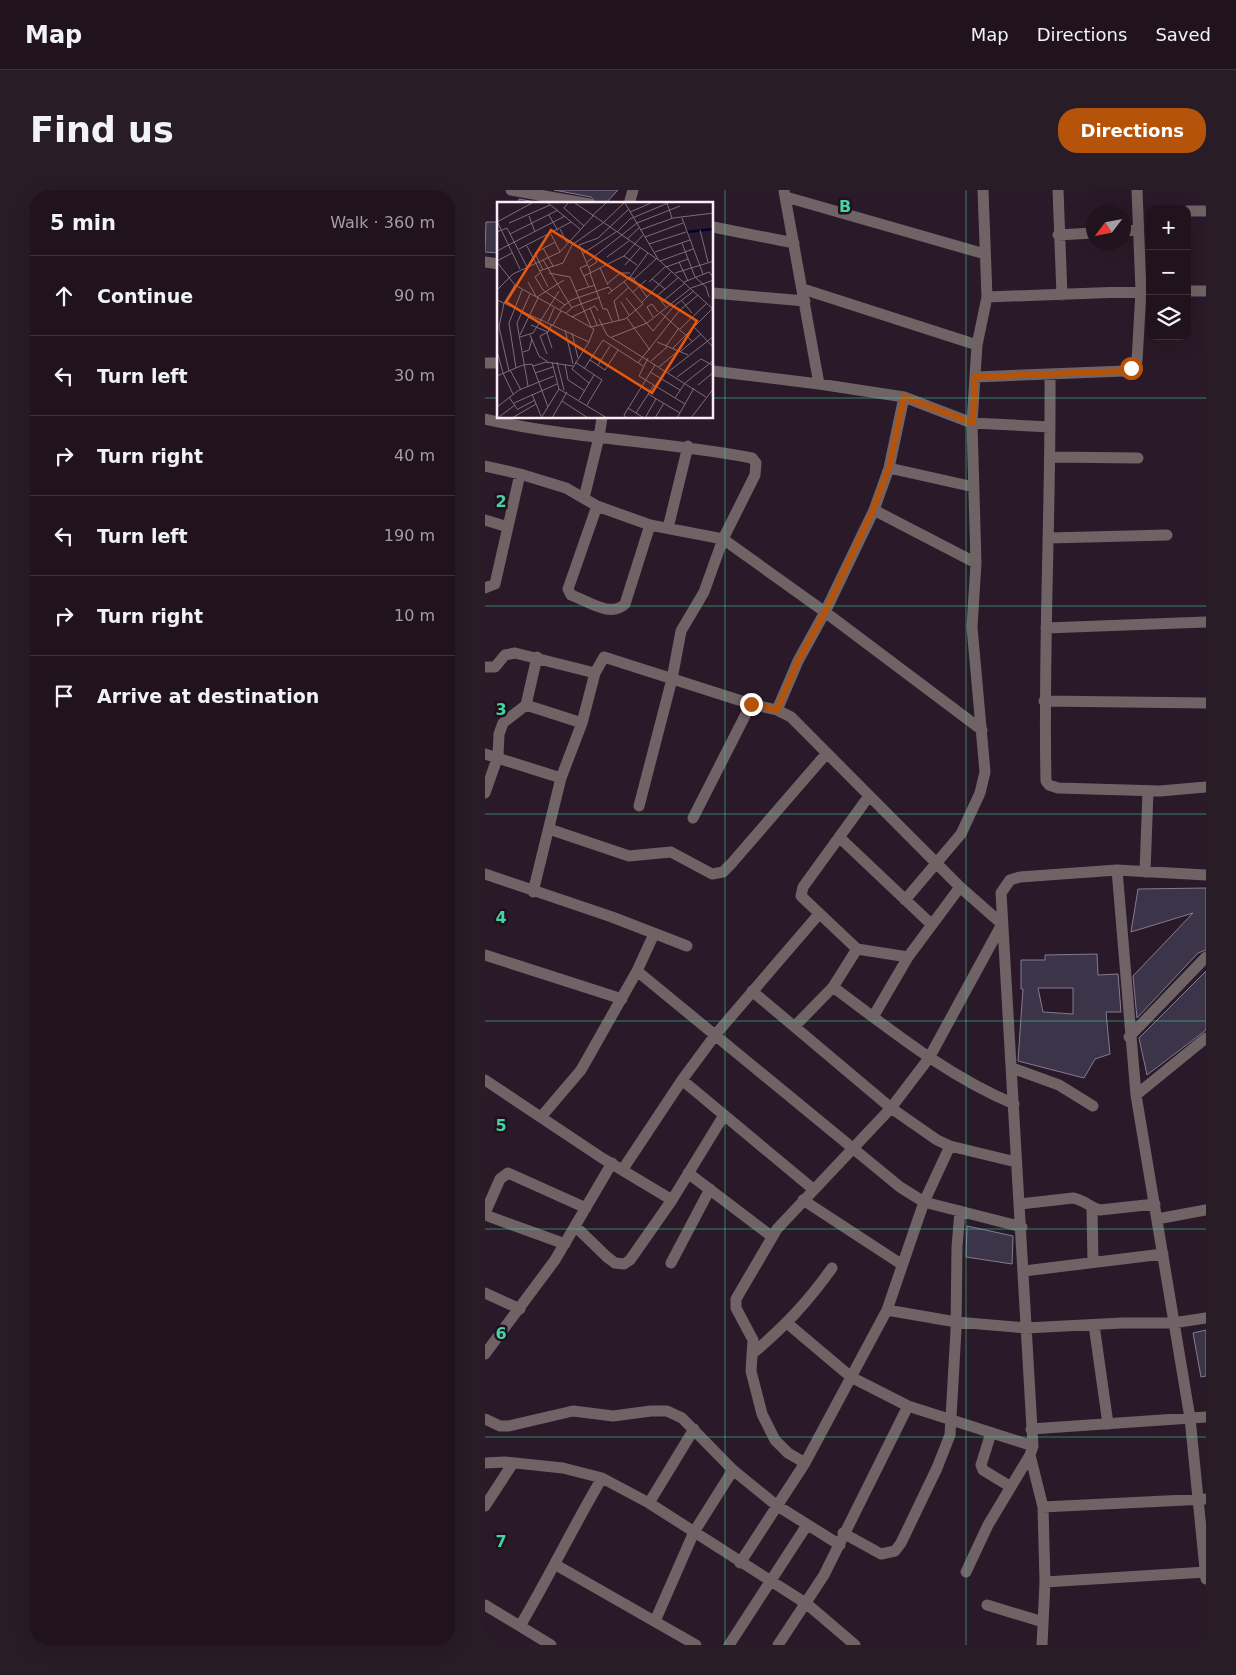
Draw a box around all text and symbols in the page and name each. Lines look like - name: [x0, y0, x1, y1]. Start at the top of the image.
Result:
- text: Map: [25, 21, 82, 49]
- text: Map: [971, 24, 1009, 45]
- text: Directions: [1037, 24, 1127, 45]
- text: Saved: [1155, 24, 1211, 45]
- button: Directions: [1058, 108, 1206, 153]
- text: Find us: [30, 110, 174, 150]
- text: B: [839, 197, 851, 216]
- inset map: [497, 202, 714, 419]
- north arrow: [1086, 205, 1131, 250]
- map controls: [1146, 205, 1191, 340]
- button: +: [1146, 205, 1191, 250]
- text: 5 min: [50, 211, 116, 235]
- text: Walk · 360 m: [330, 213, 435, 232]
- button: −: [1146, 250, 1191, 295]
- icon: ahead: [50, 282, 78, 310]
- text: Continue: [97, 285, 193, 307]
- text: 90 m: [394, 286, 435, 305]
- button: layers: [1146, 295, 1191, 340]
- route start: [1120, 357, 1143, 380]
- icon: left: [50, 362, 78, 390]
- text: Turn left: [97, 365, 188, 387]
- text: 30 m: [394, 366, 435, 385]
- icon: right: [50, 442, 78, 470]
- text: Turn right: [97, 445, 203, 467]
- text: 40 m: [394, 446, 435, 465]
- text: 2: [495, 492, 507, 511]
- icon: left: [50, 522, 78, 550]
- text: Turn left: [97, 525, 188, 547]
- text: 190 m: [384, 526, 435, 545]
- icon: right: [50, 602, 78, 630]
- text: Turn right: [97, 605, 203, 627]
- text: 10 m: [394, 606, 435, 625]
- icon: arrive: [50, 682, 78, 710]
- text: Arrive at destination: [97, 685, 319, 707]
- route end: [740, 693, 763, 716]
- text: 3: [495, 700, 507, 719]
- text: 4: [495, 908, 507, 927]
- text: 5: [495, 1116, 507, 1135]
- text: 6: [495, 1324, 507, 1343]
- text: 7: [495, 1532, 507, 1551]

